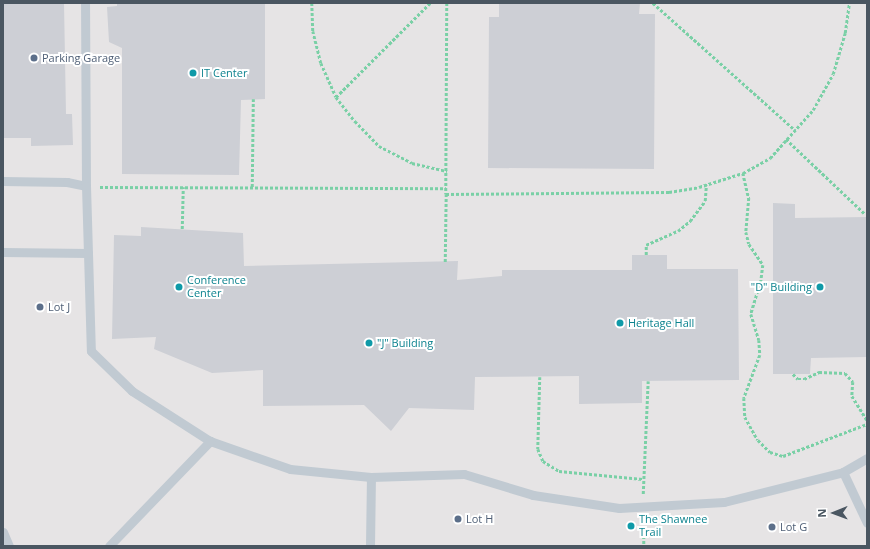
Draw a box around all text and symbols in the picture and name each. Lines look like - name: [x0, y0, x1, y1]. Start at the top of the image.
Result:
- place label: Parking Garage: [42, 51, 120, 65]
- marker: Parking Garage: [29, 53, 39, 63]
- place label: IT Center: [201, 66, 247, 80]
- marker: IT Center: [188, 68, 198, 78]
- place label: Conference Center: [187, 274, 246, 300]
- place label: "D" Building: [751, 280, 812, 294]
- marker: Conference Center: [174, 282, 184, 292]
- marker: "D" Building: [815, 282, 825, 292]
- place label: Lot J: [48, 300, 70, 314]
- marker: Lot J: [35, 302, 45, 312]
- place label: Heritage Hall: [628, 316, 694, 330]
- marker: Heritage Hall: [615, 318, 625, 328]
- place label: "J" Building: [377, 336, 433, 350]
- marker: "J" Building: [364, 338, 374, 348]
- north arrow: [814, 493, 854, 533]
- text: N: [814, 509, 829, 518]
- place label: Lot H: [466, 512, 493, 526]
- place label: The Shawnee Trail: [639, 513, 707, 539]
- marker: Lot H: [453, 514, 463, 524]
- place label: Lot G: [780, 520, 807, 534]
- marker: The Shawnee Trail: [626, 521, 636, 531]
- marker: Lot G: [767, 522, 777, 532]

